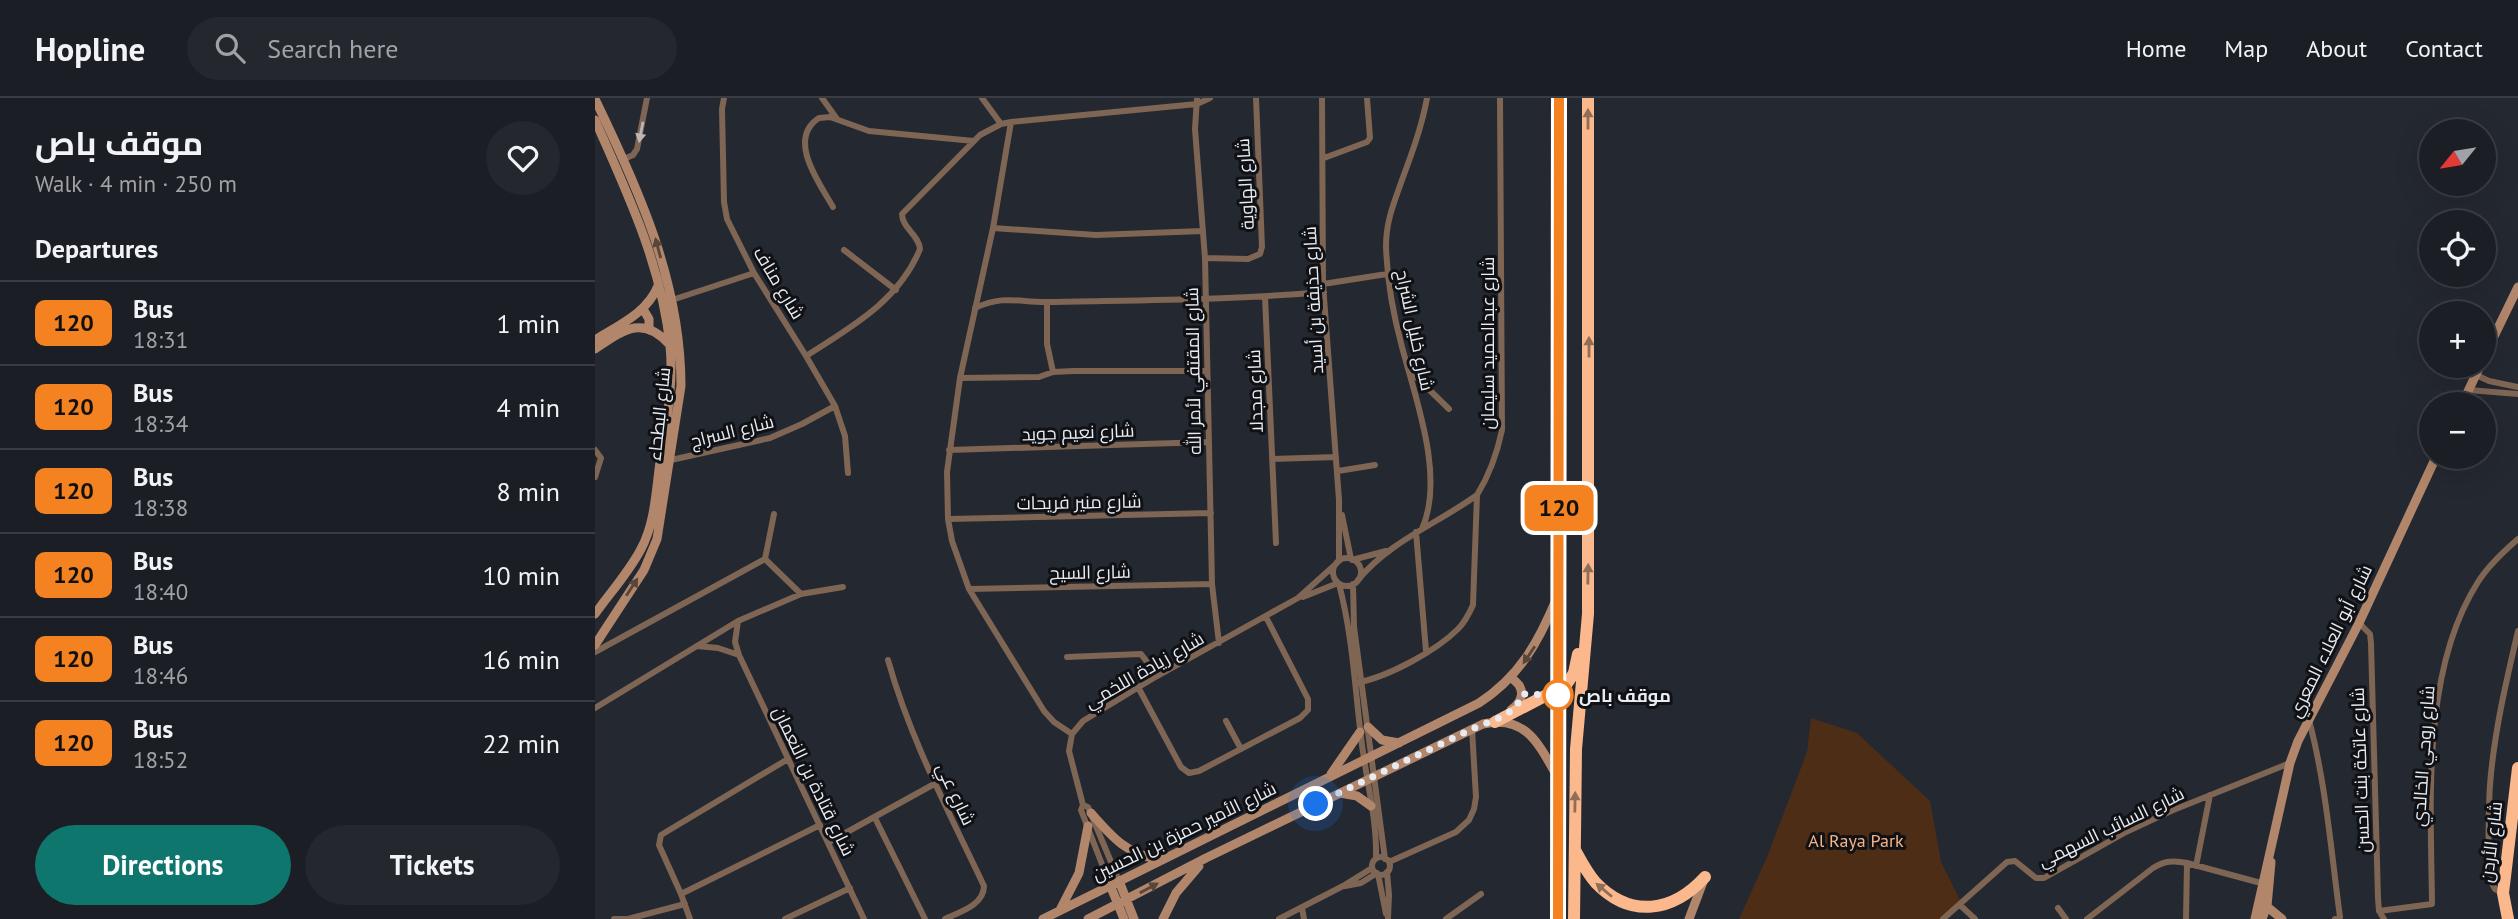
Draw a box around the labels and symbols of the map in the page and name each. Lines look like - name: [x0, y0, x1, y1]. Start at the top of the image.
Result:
- one-way arrow: [1582, 108, 1594, 130]
- north arrow: [2419, 119, 2495, 196]
- one-way arrow: [635, 121, 646, 143]
- street label: شارع الهاوية: [1231, 138, 1260, 230]
- street label: شارع حذيفة بن أسيد: [1298, 226, 1329, 374]
- one-way arrow: [652, 237, 663, 259]
- street label: شارع مناف: [748, 243, 810, 324]
- street label: شارع عبدالحميد سليمان: [1476, 257, 1500, 429]
- street label: شارع خليل الشراح: [1390, 267, 1439, 393]
- street label: شارع المقتفي لأمر الله: [1180, 287, 1209, 455]
- one-way arrow: [1583, 336, 1595, 358]
- street label: شارع مجدلا: [1242, 349, 1269, 433]
- street label: شارع البطحاء: [643, 366, 676, 462]
- street label: شارع السراج: [688, 410, 776, 453]
- street label: شارع نعيم جويد: [1021, 419, 1135, 446]
- line badge: 120: [1519, 485, 1599, 531]
- street label: شارع منير فريحات: [1016, 489, 1142, 516]
- street label: شارع السيح: [1049, 560, 1131, 585]
- street label: شارع أبو العلاء المعري: [2283, 561, 2380, 723]
- one-way arrow: [1582, 563, 1594, 585]
- one-way arrow: [625, 578, 638, 597]
- street label: شارع زيادة اللخمي: [1080, 626, 1209, 716]
- one-way arrow: [1522, 646, 1536, 664]
- marker: موقف باص: [1543, 680, 1573, 710]
- place label: موقف باص: [1579, 684, 1671, 707]
- street label: شارع روحي الخالدي: [2407, 685, 2442, 828]
- street label: شارع عاتكة بنت الحسن: [2346, 687, 2375, 853]
- street label: شارع قتادة بن النعمان: [767, 703, 860, 860]
- street label: شارع عي: [929, 759, 980, 830]
- street label: شارع الأمير حمزة بن الحسين: [1088, 776, 1280, 887]
- street label: شارع السائب السهمي: [2034, 782, 2189, 875]
- your location: [1298, 786, 1333, 821]
- one-way arrow: [1570, 791, 1581, 813]
- street label: شارع الأردن: [2475, 800, 2508, 884]
- park label: Al Raya Park: [1808, 829, 1904, 852]
- one-way arrow: [1140, 883, 1160, 895]
- one-way arrow: [1596, 883, 1614, 898]

